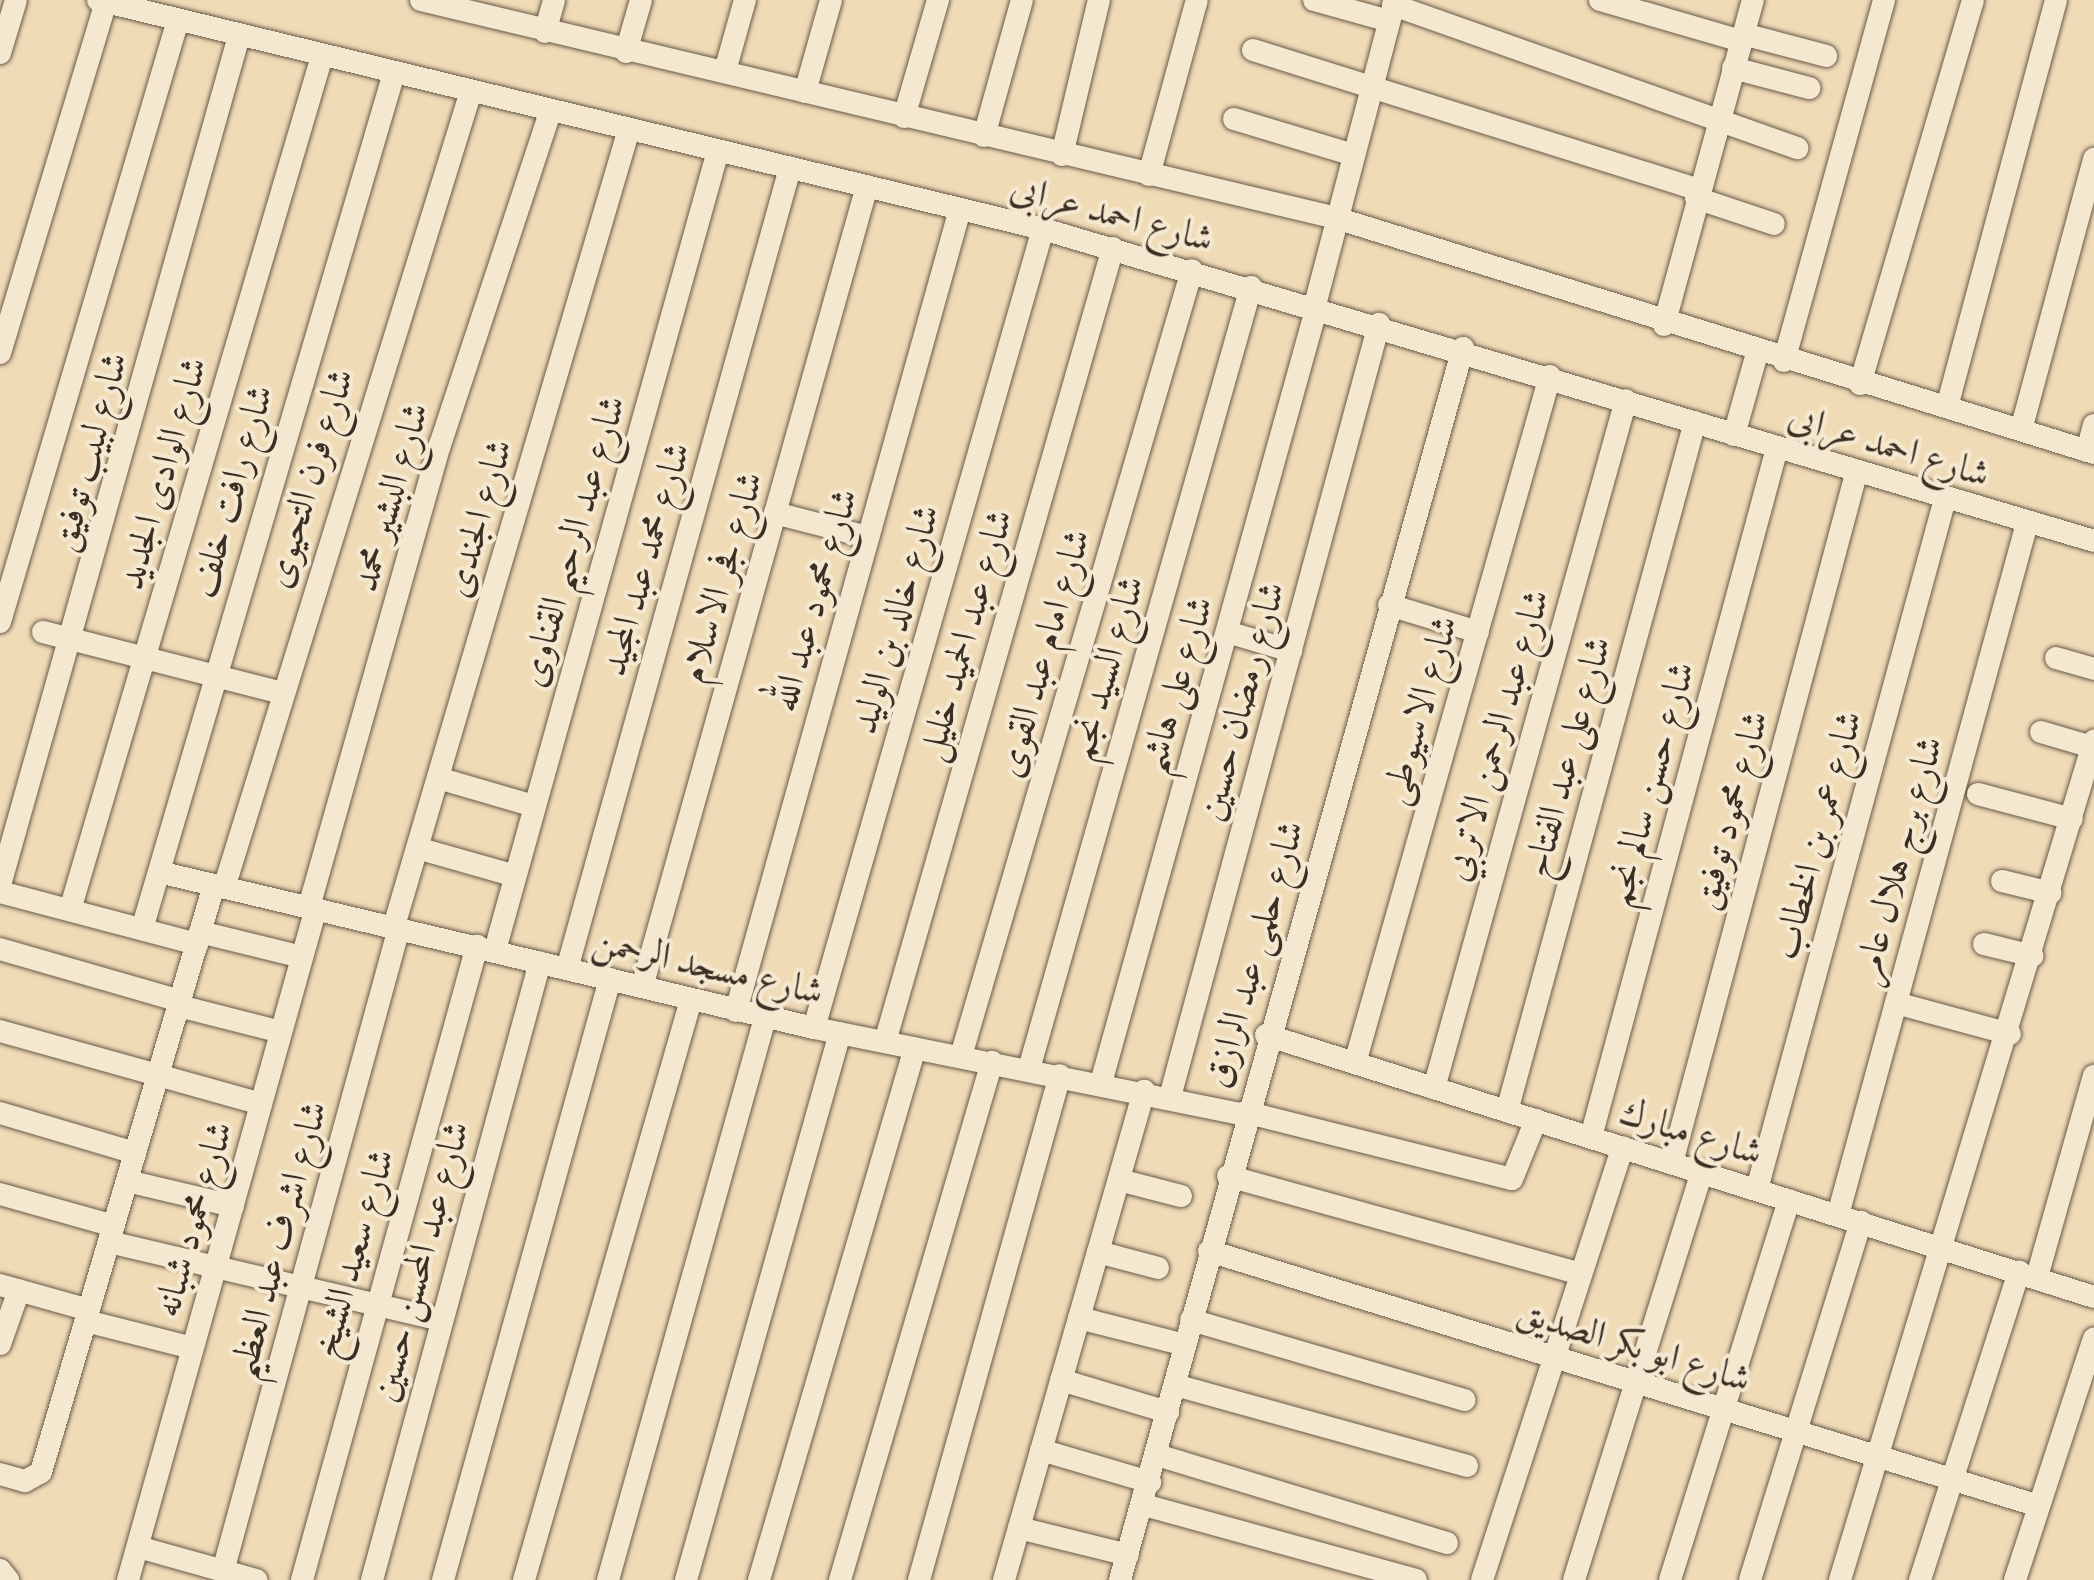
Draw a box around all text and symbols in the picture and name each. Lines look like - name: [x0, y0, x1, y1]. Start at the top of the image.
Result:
- street label: شارع احمد عرابى: [1005, 164, 1219, 262]
- street label: شارع لبيب توفيق: [40, 347, 138, 557]
- street label: شارع الوادى الجديد: [107, 352, 217, 594]
- street label: شارع فرن التحيوى: [254, 363, 364, 593]
- street label: شارع رافت خلف: [179, 379, 283, 603]
- street label: شارع عبد الرحيم القناوى: [509, 390, 635, 692]
- street label: شارع احمد عرابى: [1783, 393, 1995, 497]
- street label: شارع البشير محمد: [341, 397, 439, 597]
- street label: شارع الجندى: [434, 434, 522, 602]
- street label: شارع محمد عبد المجيد: [590, 437, 700, 681]
- street label: شارع فجر الاسلام: [669, 466, 773, 688]
- street label: شارع محمود عبد الله: [760, 483, 868, 717]
- street label: شارع خالد بن الوليد: [841, 499, 949, 739]
- street label: شارع عبد الحميد خليل: [907, 504, 1023, 766]
- street label: شارع امام عبد القوى: [986, 524, 1100, 782]
- street label: شارع السيد نجم: [1058, 570, 1154, 766]
- street label: شارع رمضان حسين: [1187, 577, 1295, 825]
- street label: شارع عبد الرحمن الاتربي: [1433, 584, 1559, 886]
- street label: شارع على هاشم: [1129, 591, 1223, 779]
- street label: شارع الاسيوطى: [1370, 610, 1468, 810]
- street label: شارع على عبد الفتاح: [1513, 631, 1621, 883]
- street label: شارع حسن سالم نجم: [1595, 657, 1705, 911]
- street label: شارع محمود توفيق: [1682, 706, 1778, 914]
- street label: شارع عمر بن الخطاب: [1762, 706, 1872, 964]
- street label: شارع برج هلال عامر: [1843, 731, 1953, 989]
- street label: شارع حلمى عبد الرازق: [1194, 815, 1314, 1093]
- street label: شارع مسجد الرحمن: [588, 917, 828, 1015]
- street label: شارع مبارك: [1614, 1089, 1768, 1175]
- street label: شارع اشرف عبد العظيم: [219, 1096, 337, 1384]
- street label: شارع محمود شبانه: [143, 1116, 243, 1322]
- street label: شارع عبد المحسن حسين: [361, 1116, 479, 1406]
- street label: شارع سعيد الشيخ: [301, 1143, 405, 1363]
- street label: شارع ابو بكر الصديق: [1512, 1288, 1756, 1402]

